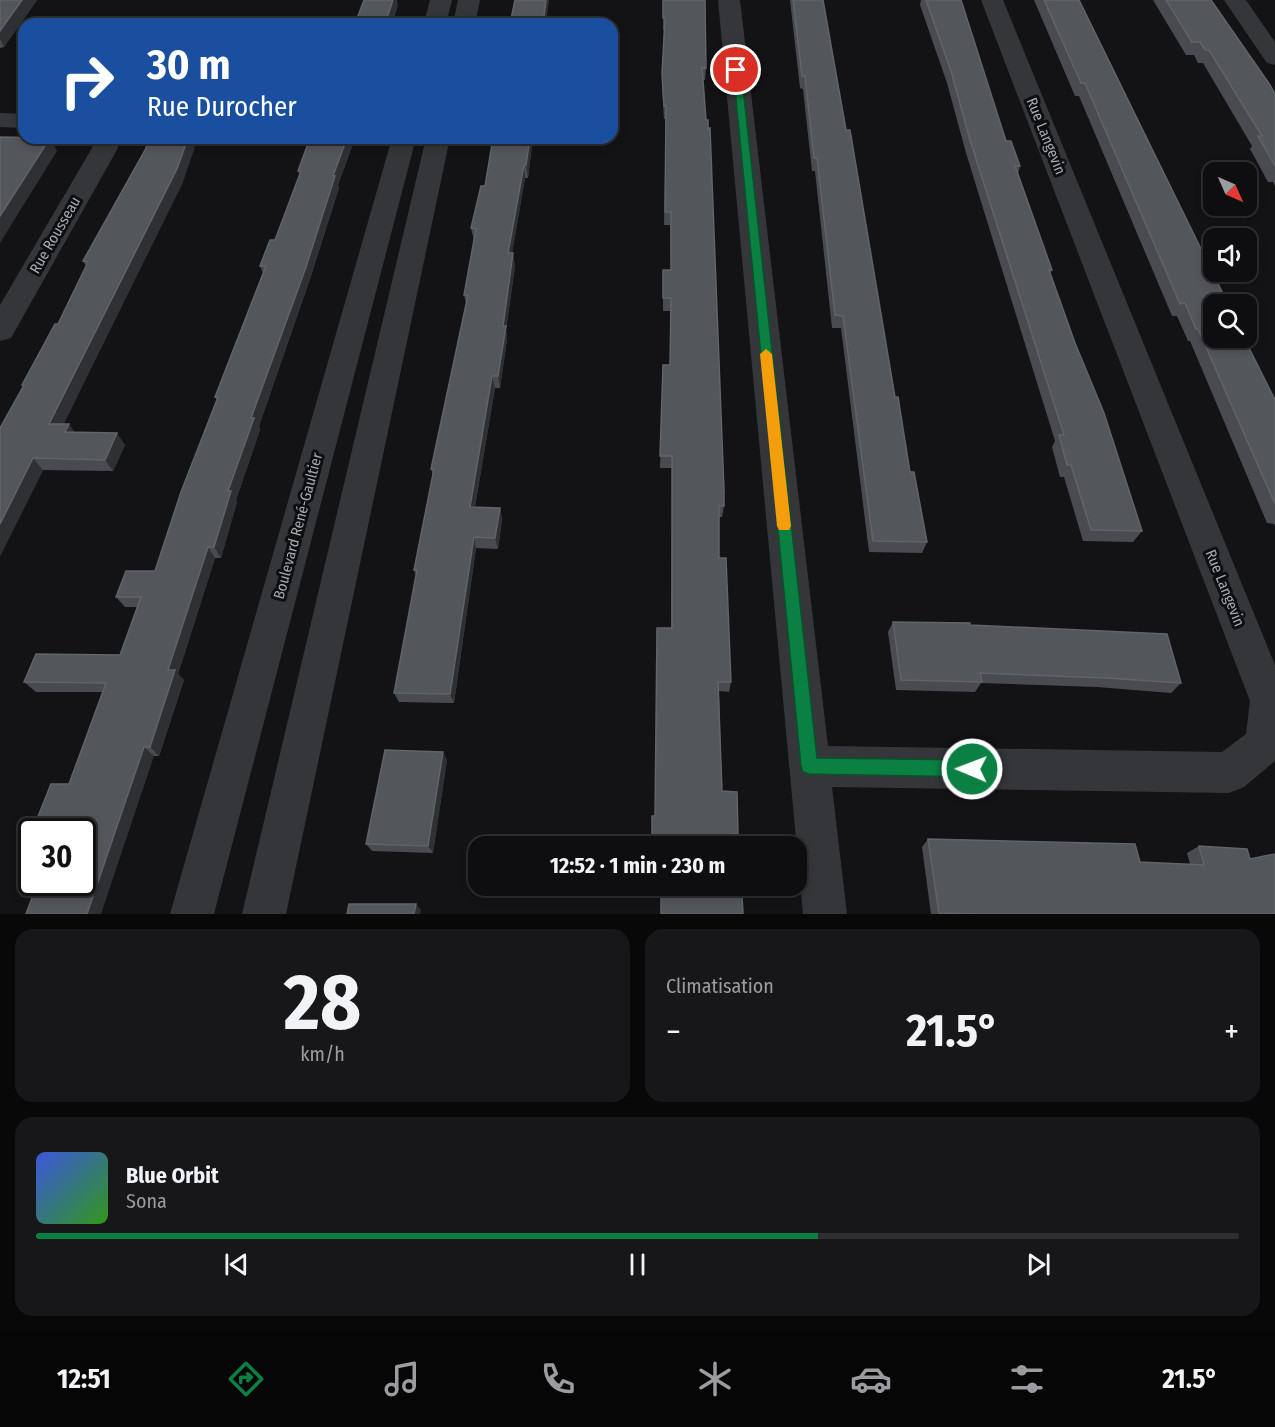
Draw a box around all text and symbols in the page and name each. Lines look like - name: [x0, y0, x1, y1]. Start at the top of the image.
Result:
- text: 30 m: [147, 40, 231, 90]
- icon: right: [48, 42, 126, 120]
- pin: [710, 44, 761, 95]
- icon: arrive: [719, 53, 752, 86]
- text: Rue Durocher: [147, 91, 297, 123]
- street label: Rue Langevin: [1022, 95, 1070, 177]
- north arrow: [1203, 162, 1257, 216]
- map controls: [1203, 162, 1257, 348]
- street label: Rue Rousseau: [26, 193, 84, 277]
- button: sound: [1203, 228, 1257, 282]
- button: search: [1203, 294, 1257, 348]
- street label: Boulevard René-Gaultier: [270, 450, 326, 601]
- street label: Rue Langevin: [1201, 547, 1249, 629]
- position arrow: [940, 737, 1004, 801]
- speed limit sign: 30: [18, 818, 96, 896]
- text: 12:52 · 1 min · 230 m: [550, 852, 725, 879]
- text: 28: [284, 956, 361, 1050]
- text: Climatisation: [666, 974, 774, 998]
- text: 21.5°: [906, 1004, 999, 1058]
- text: −: [666, 1012, 681, 1052]
- text: +: [1224, 1012, 1239, 1052]
- text: km/h: [300, 1042, 345, 1066]
- text: Blue Orbit: [126, 1162, 219, 1189]
- text: Sona: [126, 1189, 167, 1213]
- icon: previous: [220, 1248, 253, 1281]
- icon: pause: [621, 1248, 654, 1281]
- icon: next: [1022, 1248, 1055, 1281]
- icon: directions: [225, 1358, 267, 1400]
- icon: music: [381, 1358, 423, 1400]
- icon: phone: [537, 1358, 579, 1400]
- icon: climate: [694, 1358, 736, 1400]
- icon: car: [850, 1358, 892, 1400]
- icon: filters: [1006, 1358, 1048, 1400]
- text: 12:51: [57, 1363, 111, 1395]
- text: 21.5°: [1162, 1363, 1218, 1395]

